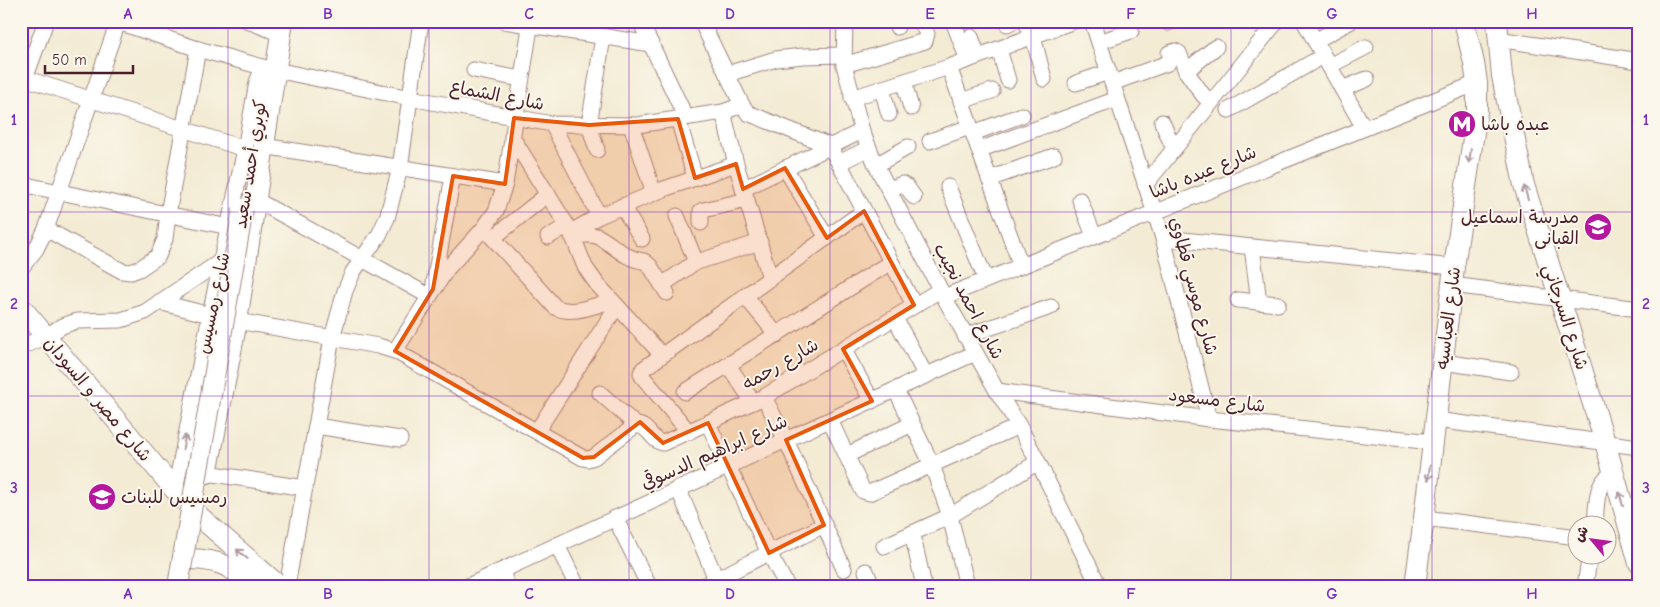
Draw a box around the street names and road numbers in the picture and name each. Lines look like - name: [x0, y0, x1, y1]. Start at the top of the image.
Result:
- street label: شارع الشماع: [448, 76, 546, 116]
- street label: كوبري أحمد سعيد: [230, 98, 273, 230]
- street label: شارع عبده باشا: [1147, 142, 1260, 204]
- street label: شارع موسي قطاوي: [1160, 215, 1222, 359]
- street label: شارع احمد نجيب: [928, 240, 1008, 363]
- street label: شارع رمسيس: [192, 250, 235, 356]
- street label: شارع السرجاني: [1534, 262, 1592, 374]
- street label: شارع العباسيه: [1432, 266, 1466, 371]
- street label: شارع مصر و السودان: [39, 333, 156, 466]
- street label: شارع رحمه: [738, 334, 823, 396]
- street label: شارع مسعود: [1167, 384, 1266, 418]
- street label: شارع ابراهيم الدسوقي: [637, 409, 792, 497]

